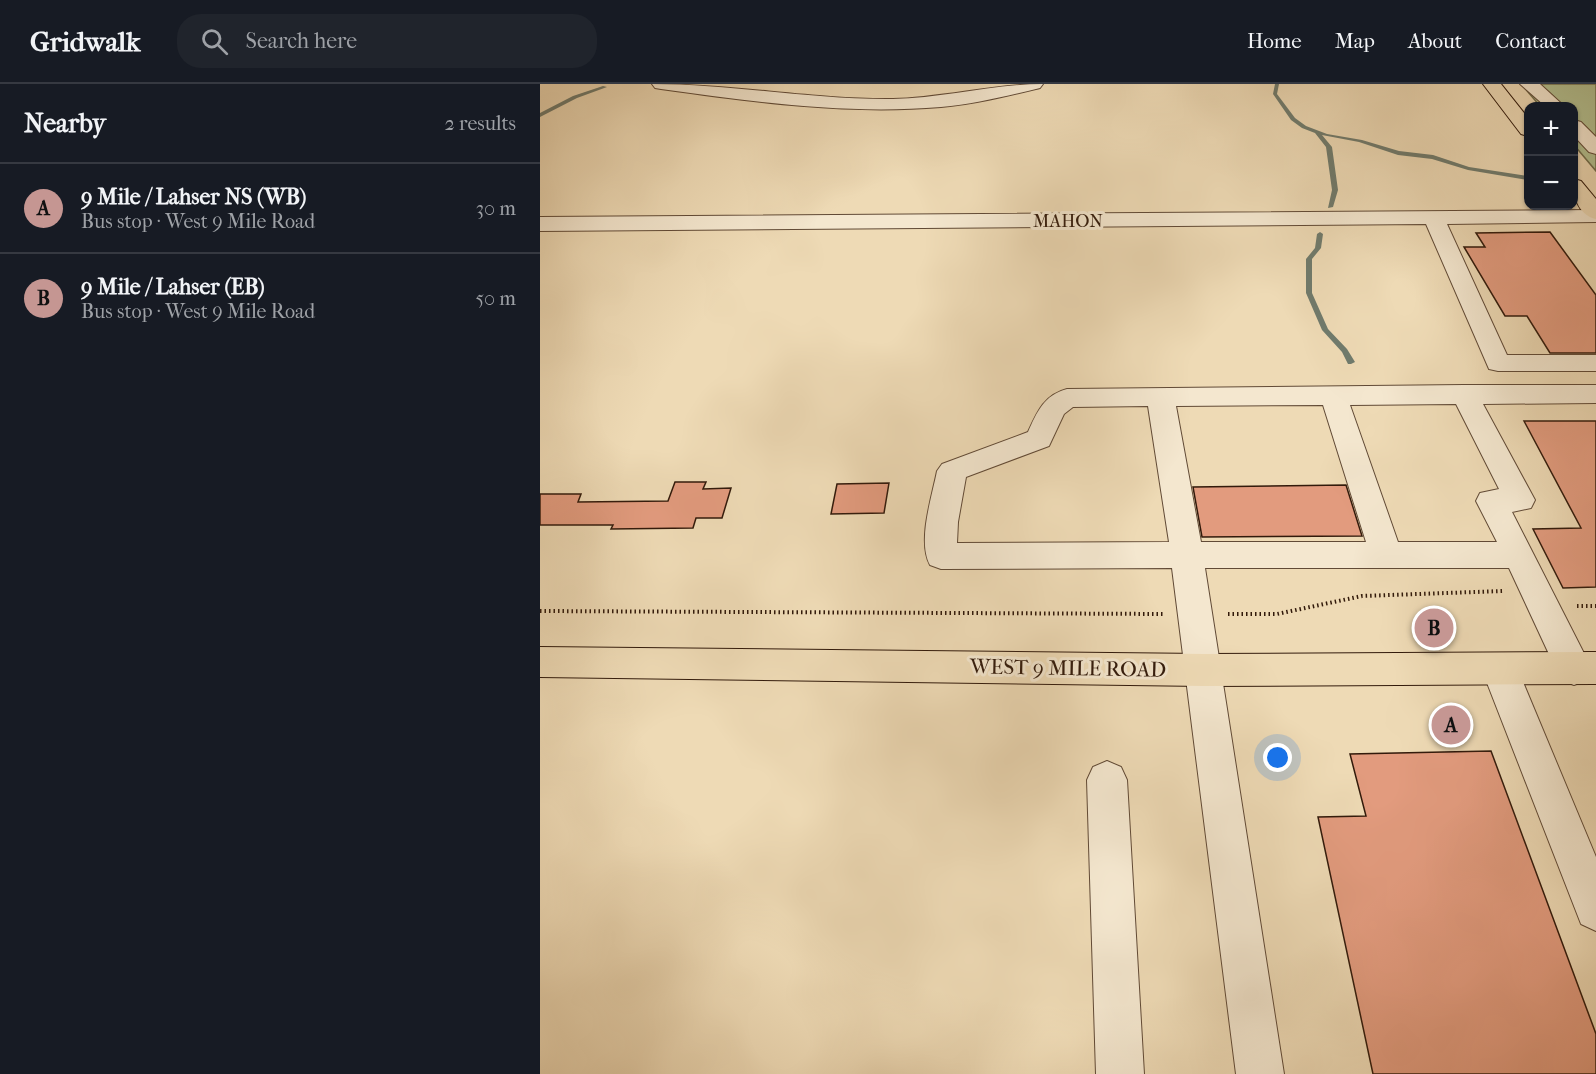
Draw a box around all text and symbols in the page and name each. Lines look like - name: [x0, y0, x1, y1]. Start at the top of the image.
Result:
- search box: [177, 14, 597, 68]
- text: Gridwalk: [30, 25, 141, 58]
- icon: search: [198, 25, 231, 58]
- text: Search here: [246, 28, 357, 54]
- text: Home: [1247, 29, 1302, 53]
- text: Map: [1335, 29, 1375, 53]
- text: About: [1408, 29, 1462, 53]
- text: Contact: [1495, 29, 1566, 53]
- map controls: [1524, 102, 1578, 210]
- button: +: [1524, 102, 1578, 156]
- text: Nearby: [24, 108, 106, 139]
- text: 2 results: [445, 112, 516, 135]
- button: −: [1524, 156, 1578, 210]
- text: 9 Mile / Lahser NS (WB): [81, 184, 306, 210]
- text: A: [37, 197, 50, 220]
- text: 30 m: [476, 197, 516, 220]
- text: Bus stop · West 9 Mile Road: [81, 210, 315, 233]
- street label: MAHON: [1033, 211, 1103, 232]
- text: 9 Mile / Lahser (EB): [81, 274, 265, 300]
- text: B: [37, 287, 50, 310]
- text: 50 m: [475, 287, 516, 310]
- text: Bus stop · West 9 Mile Road: [81, 300, 315, 323]
- pin: B: [1414, 606, 1454, 650]
- street label: WEST 9 MILE ROAD: [969, 654, 1166, 682]
- pin: A: [1432, 702, 1470, 748]
- your location: [1263, 743, 1292, 772]

